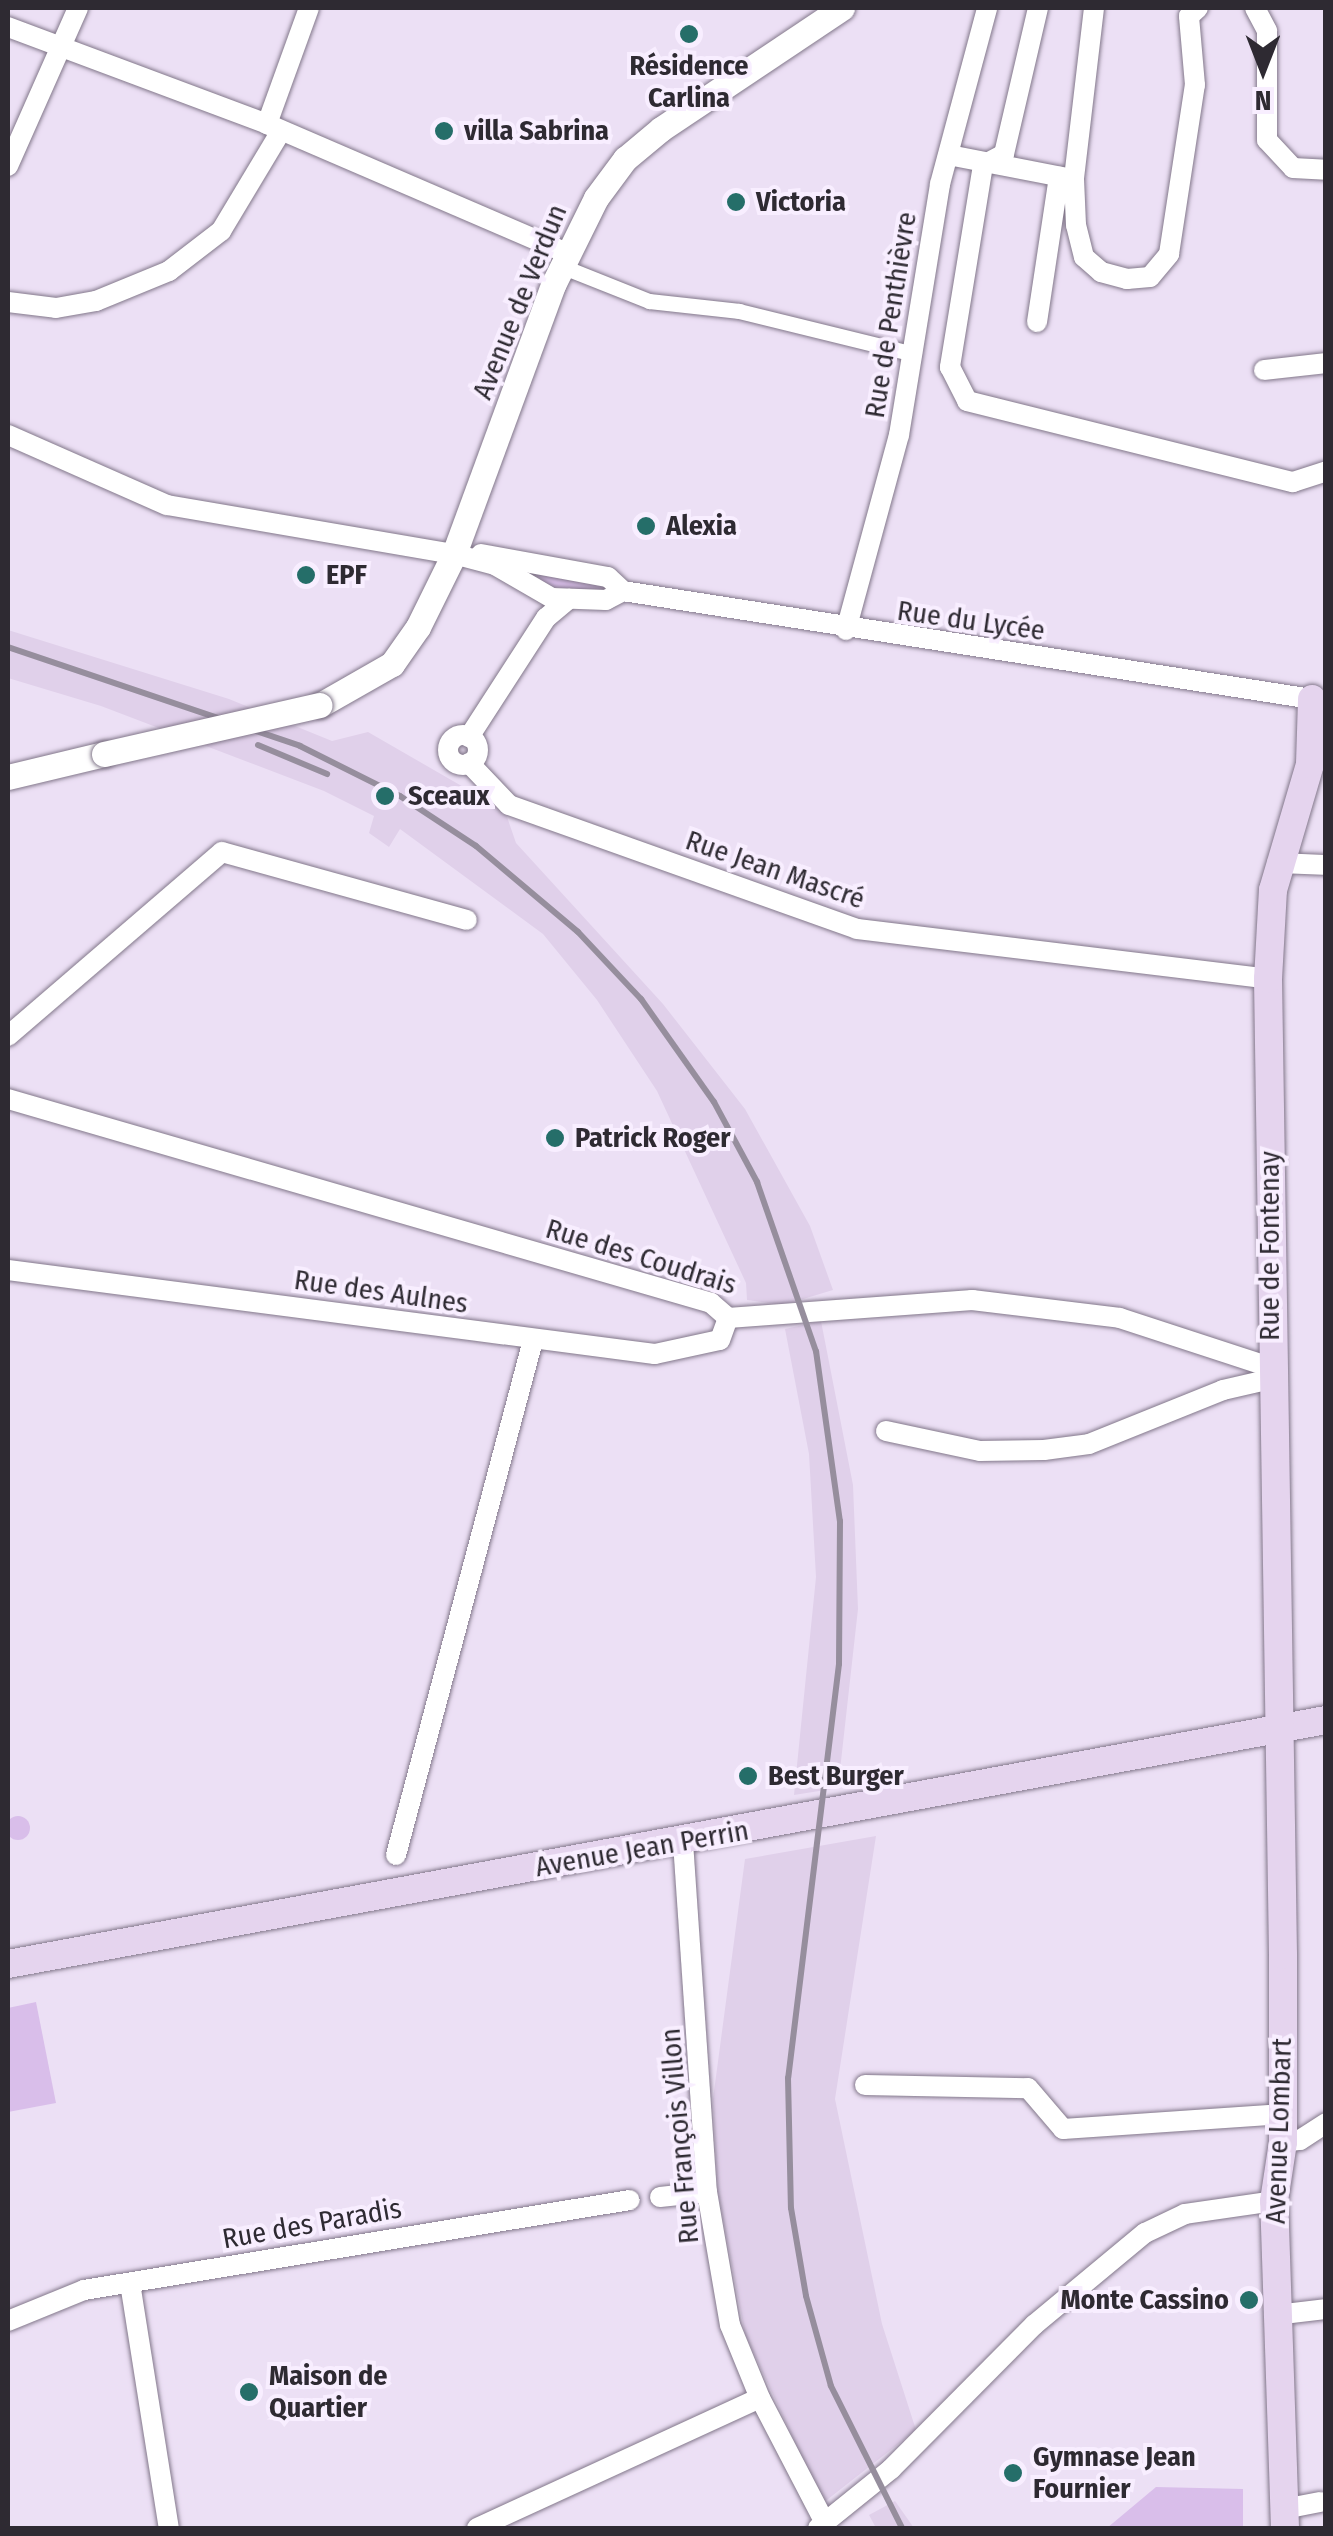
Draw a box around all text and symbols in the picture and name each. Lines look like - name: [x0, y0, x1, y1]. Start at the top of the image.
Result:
- north arrow: [1213, 20, 1313, 120]
- marker: Résidence Carlina: [678, 23, 700, 45]
- place label: Résidence Carlina: [630, 49, 748, 115]
- text: N: [1255, 84, 1271, 117]
- place label: villa Sabrina: [464, 114, 609, 148]
- marker: villa Sabrina: [433, 120, 455, 142]
- place label: Victoria: [756, 185, 846, 219]
- marker: Victoria: [725, 191, 747, 213]
- street label: Avenue de Verdun: [466, 200, 574, 404]
- street label: Rue de Penthièvre: [858, 210, 924, 420]
- place label: Alexia: [666, 509, 737, 543]
- marker: Alexia: [635, 515, 657, 537]
- place label: EPF: [326, 558, 367, 592]
- marker: EPF: [295, 564, 317, 586]
- street label: Rue du Lycée: [895, 594, 1047, 648]
- place label: Sceaux: [408, 779, 490, 813]
- marker: Sceaux: [372, 783, 398, 809]
- street label: Rue Jean Mascré: [681, 824, 869, 916]
- place label: Patrick Roger: [575, 1121, 730, 1155]
- marker: Patrick Roger: [544, 1127, 566, 1149]
- street label: Rue de Fontenay: [1253, 1151, 1287, 1341]
- street label: Rue des Coudrais: [542, 1212, 740, 1302]
- street label: Rue des Aulnes: [292, 1263, 470, 1321]
- place label: Best Burger: [768, 1759, 904, 1793]
- marker: Best Burger: [737, 1765, 759, 1787]
- street label: Avenue Jean Perrin: [533, 1814, 751, 1884]
- street label: Rue François Villon: [654, 2027, 706, 2245]
- street label: Avenue Lombart: [1259, 2037, 1299, 2225]
- street label: Rue des Paradis: [220, 2192, 404, 2256]
- place label: Monte Cassino: [1060, 2283, 1229, 2317]
- marker: Monte Cassino: [1238, 2289, 1260, 2311]
- place label: Maison de Quartier: [269, 2359, 387, 2425]
- marker: Maison de Quartier: [238, 2381, 260, 2403]
- place label: Gymnase Jean Fournier: [1033, 2440, 1196, 2506]
- marker: Gymnase Jean Fournier: [1002, 2462, 1024, 2484]

